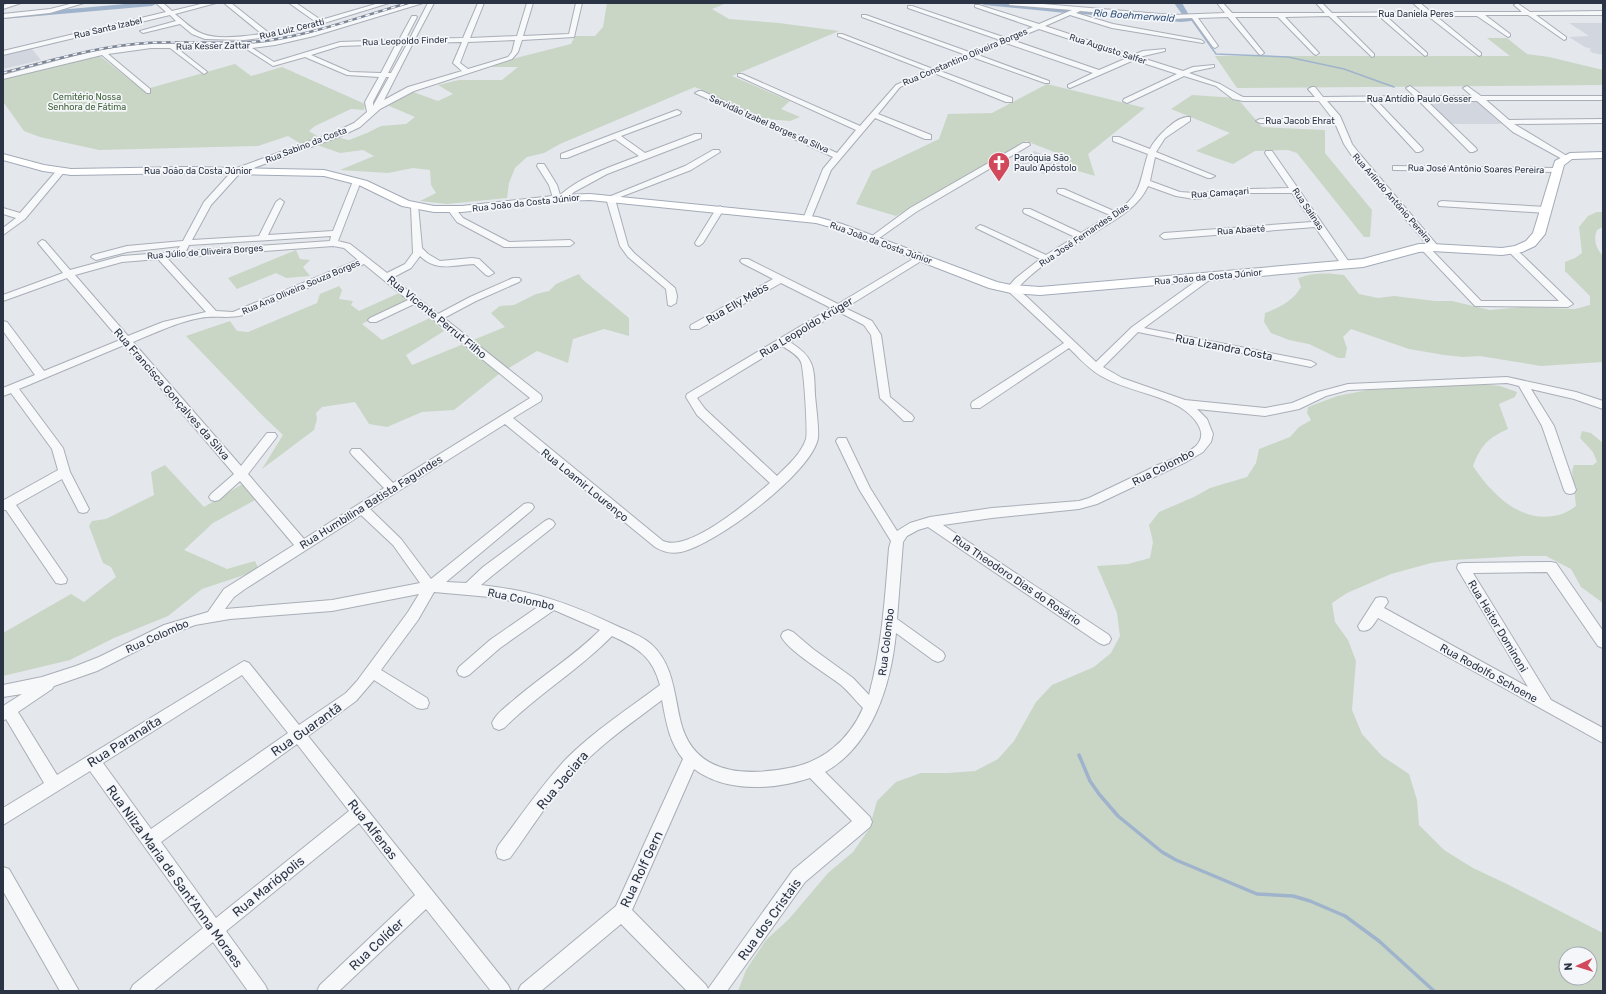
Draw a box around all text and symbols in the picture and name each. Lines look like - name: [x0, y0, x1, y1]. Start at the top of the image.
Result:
- water label: Rio Boehmerwald: [1093, 7, 1176, 25]
- street label: Rua Daniela Peres: [1378, 9, 1454, 19]
- street label: Rua Santa Izabel: [73, 15, 143, 41]
- street label: Rua Luiz Ceratti: [259, 17, 325, 41]
- street label: Rua Constantino Oliveira Borges: [901, 26, 1029, 88]
- street label: Rua Augusto Salfer: [1068, 32, 1148, 66]
- street label: Rua Leopoldo Finder: [362, 34, 449, 47]
- street label: Rua Kesser Zattar: [176, 40, 251, 52]
- park label: Cemitério Nossa Senhora de Fátima: [48, 92, 126, 112]
- street label: Servidão Izabel Borges da Silva: [708, 93, 830, 155]
- street label: Rua Antídio Paulo Gesser: [1367, 94, 1472, 104]
- street label: Rua Jacob Ehrat: [1265, 116, 1335, 126]
- street label: Rua Sabino da Costa: [264, 125, 348, 165]
- church icon: Paróquia São Paulo Apóstolo: [986, 150, 1012, 183]
- street label: Rua Arlindo Antônio Pereira: [1351, 151, 1433, 245]
- place label: Paróquia São Paulo Apóstolo: [1014, 153, 1077, 173]
- street label: Rua José Antônio Soares Pereira: [1408, 163, 1544, 175]
- street label: Rua João da Costa Júnior: [144, 166, 253, 176]
- street label: Rua Camaçari: [1191, 186, 1249, 200]
- street label: Rua Salinas: [1290, 186, 1326, 232]
- street label: Rua João da Costa Júnior: [472, 192, 581, 214]
- street label: Rua José Fernandes Dias: [1037, 201, 1131, 269]
- street label: Rua João da Costa Júnior: [829, 220, 934, 266]
- street label: Rua Abaeté: [1217, 223, 1265, 237]
- street label: Rua Júlio de Oliveira Borges: [147, 243, 264, 261]
- street label: Rua Ana Oliveira Souza Borges: [240, 257, 362, 316]
- street label: Rua João da Costa Júnior: [1154, 267, 1263, 287]
- street label: Rua Vicente Perrut Filho: [384, 273, 489, 361]
- street label: Rua Elly Mebs: [704, 280, 771, 327]
- street label: Rua Leopoldo Krüger: [757, 294, 856, 360]
- street label: Rua Francisca Gonçalves da Silva: [111, 326, 232, 463]
- street label: Rua Lizandra Costa: [1174, 332, 1274, 363]
- street label: Rua Loamir Lourenço: [538, 446, 631, 525]
- street label: Rua Colombo: [1130, 446, 1196, 489]
- street label: Rua Humbilina Batista Fagundes: [297, 453, 445, 552]
- street label: Rua Theodoro Dias do Rosário: [950, 533, 1083, 628]
- street label: Rua Heitor Dominoni: [1465, 578, 1530, 675]
- street label: Rua Colombo: [486, 586, 555, 613]
- street label: Rua Colombo: [876, 608, 897, 677]
- street label: Rua Colombo: [124, 617, 191, 656]
- street label: Rua Rodolfo Schoene: [1438, 641, 1540, 706]
- street label: Rua Guarantã: [268, 700, 344, 759]
- street label: Rua Paranaíta: [84, 713, 164, 770]
- street label: Rua Jaciara: [534, 748, 591, 813]
- street label: Rua Nilza Maria de Sant'Anna Moraes: [103, 782, 246, 971]
- street label: Rua Alfenas: [345, 796, 401, 863]
- street label: Rua Rolf Gern: [617, 829, 666, 910]
- street label: Rua Mariópolis: [229, 853, 307, 920]
- street label: Rua dos Cristais: [735, 875, 804, 963]
- street label: Rua Colíder: [346, 915, 407, 973]
- north arrow: [1558, 946, 1598, 986]
- text: N: [1562, 962, 1575, 971]

